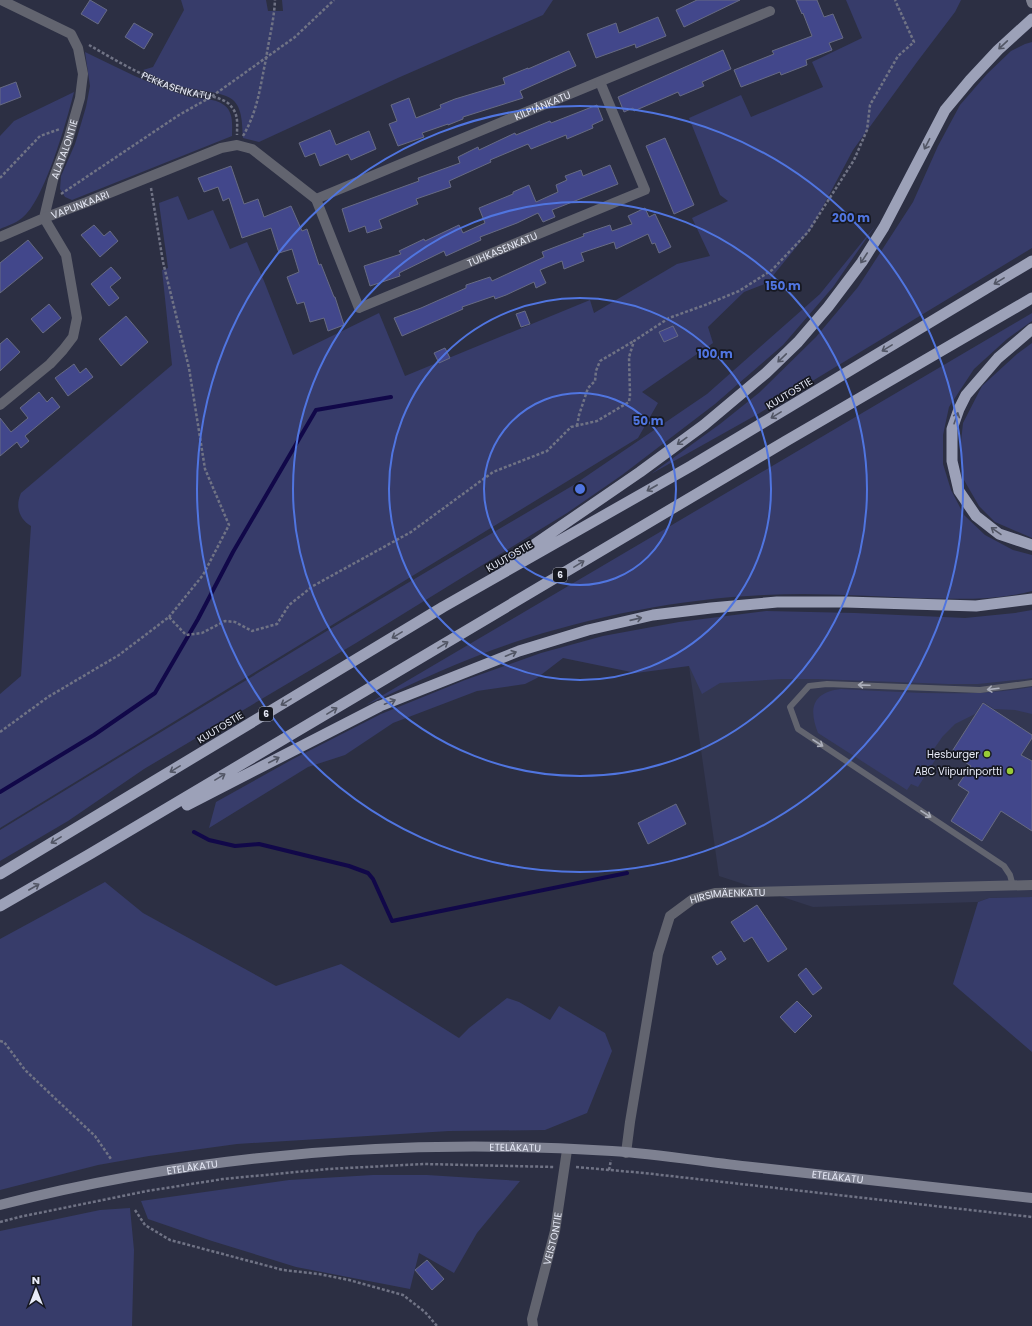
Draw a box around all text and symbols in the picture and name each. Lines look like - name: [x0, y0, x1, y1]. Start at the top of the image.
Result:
- one-way arrow: [998, 41, 1008, 50]
- street label: PEKKASENKATU: [139, 68, 213, 104]
- street label: KILPIÄNKATU: [512, 87, 573, 124]
- street label: ALATALONTIE: [47, 117, 82, 181]
- one-way arrow: [922, 138, 930, 150]
- street label: VAPUNKAARI: [49, 187, 111, 223]
- text: 200 m: [832, 209, 870, 226]
- street label: TUHKASENKATU: [465, 228, 540, 271]
- one-way arrow: [860, 252, 868, 264]
- text: 150 m: [765, 277, 801, 294]
- one-way arrow: [994, 277, 1005, 285]
- one-way arrow: [882, 344, 893, 352]
- text: 100 m: [697, 345, 733, 362]
- one-way arrow: [777, 353, 787, 363]
- street label: KUUTOSTIE: [763, 374, 815, 413]
- one-way arrow: [770, 411, 782, 419]
- one-way arrow: [953, 411, 960, 424]
- text: 50 m: [633, 412, 664, 429]
- one-way arrow: [677, 437, 688, 445]
- centre of rings: [573, 482, 587, 496]
- one-way arrow: [646, 485, 658, 493]
- one-way arrow: [991, 527, 1002, 535]
- street label: KUUTOSTIE: [483, 537, 535, 576]
- one-way arrow: [573, 560, 584, 568]
- road number: 6: [553, 568, 567, 582]
- one-way arrow: [629, 614, 642, 622]
- one-way arrow: [391, 631, 403, 639]
- one-way arrow: [437, 640, 449, 648]
- one-way arrow: [505, 649, 517, 657]
- one-way arrow: [858, 682, 871, 689]
- one-way arrow: [987, 685, 1000, 692]
- one-way arrow: [384, 697, 396, 705]
- one-way arrow: [280, 698, 292, 706]
- road number: 6: [259, 707, 273, 721]
- one-way arrow: [326, 707, 337, 715]
- street label: KUUTOSTIE: [194, 708, 246, 747]
- one-way arrow: [812, 739, 824, 747]
- place label: Hesburger: [927, 747, 979, 762]
- marker: Hesburger: [982, 749, 992, 759]
- one-way arrow: [268, 756, 280, 763]
- place label: ABC Viipurinportti: [915, 764, 1002, 779]
- one-way arrow: [170, 765, 181, 773]
- marker: ABC Viipurinportti: [1005, 766, 1015, 776]
- one-way arrow: [214, 773, 226, 781]
- one-way arrow: [920, 811, 932, 819]
- one-way arrow: [51, 836, 62, 844]
- one-way arrow: [28, 882, 40, 890]
- street label: HIRSIMÄENKATU: [688, 885, 766, 908]
- street label: ETELÄKATU: [489, 1140, 541, 1156]
- street label: ETELÄKATU: [165, 1156, 219, 1178]
- street label: ETELÄKATU: [811, 1167, 864, 1187]
- street label: VEISTONTIE: [539, 1211, 566, 1267]
- north arrow: [16, 1270, 56, 1310]
- text: N: [32, 1272, 40, 1288]

